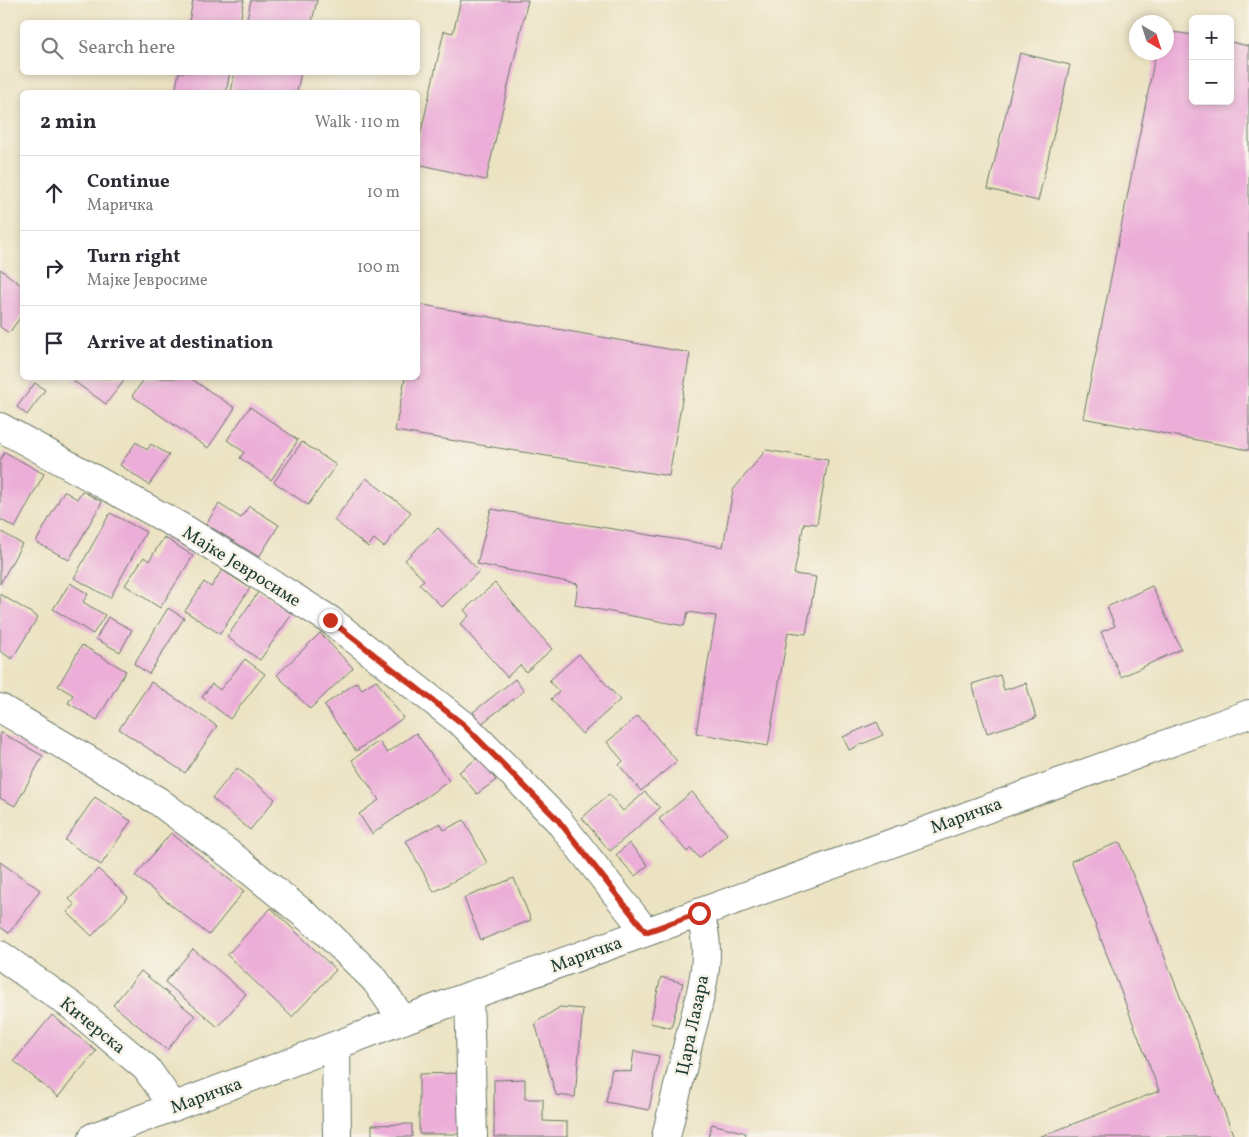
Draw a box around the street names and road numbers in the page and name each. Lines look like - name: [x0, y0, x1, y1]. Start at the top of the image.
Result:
- street label: Мајке Јевросиме: [177, 521, 305, 614]
- street label: Маричка: [927, 792, 1006, 841]
- street label: Маричка: [547, 931, 626, 980]
- street label: Цара Лазара: [671, 973, 716, 1078]
- street label: Кичерска: [54, 992, 130, 1061]
- street label: Маричка: [167, 1072, 246, 1121]

